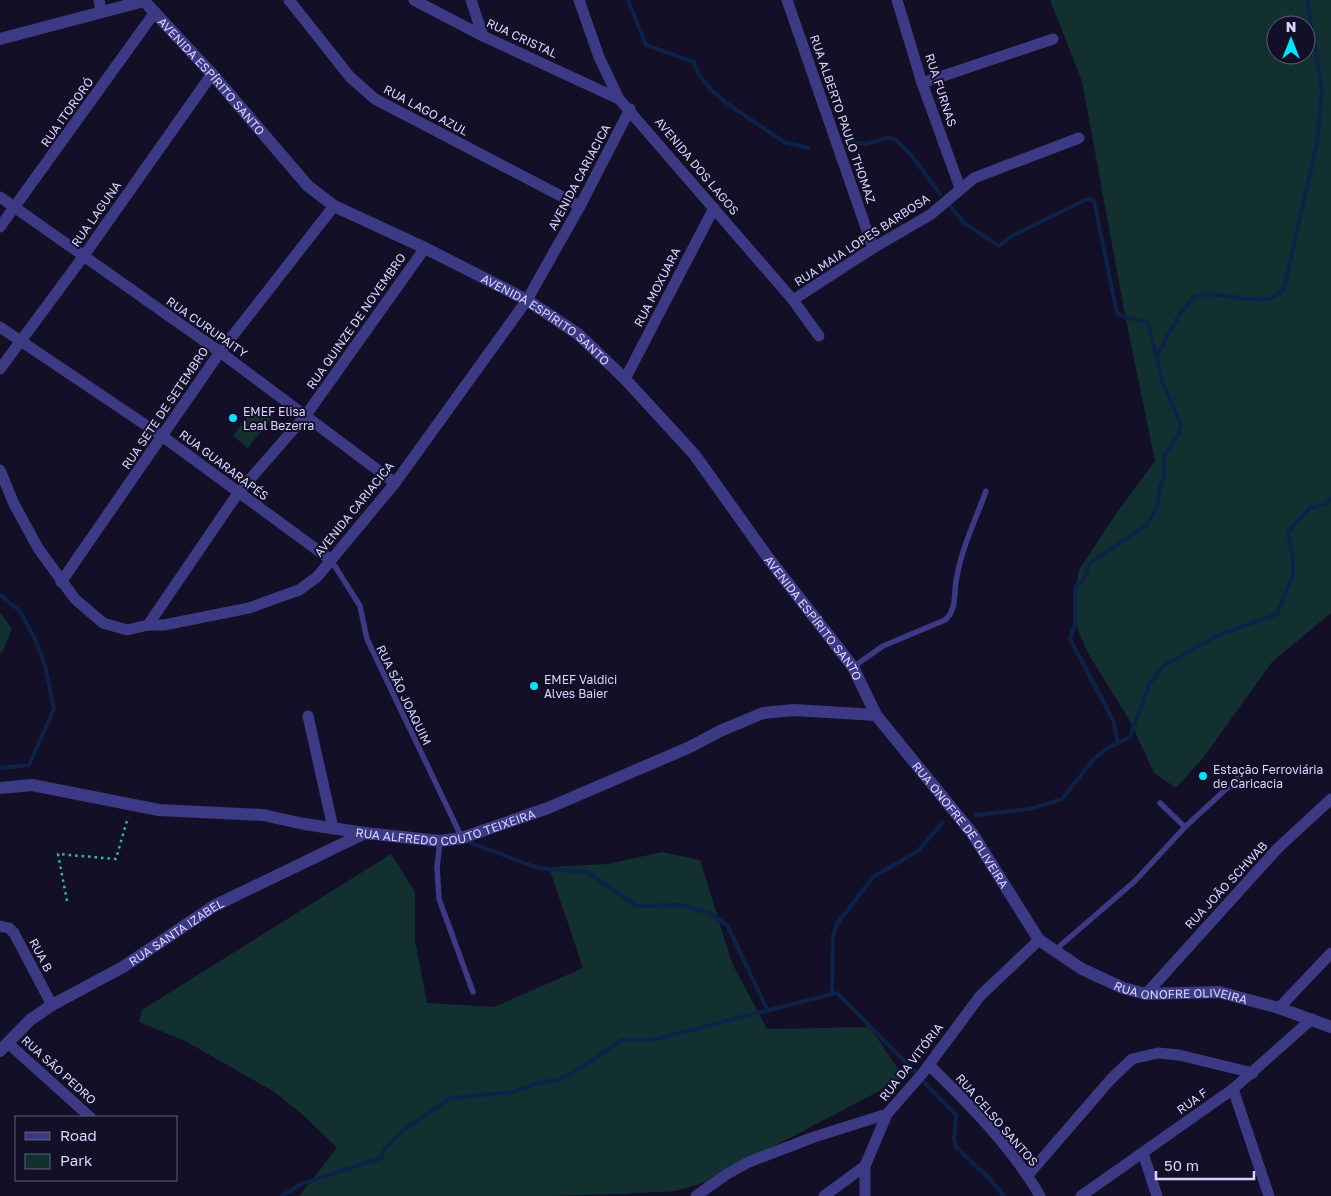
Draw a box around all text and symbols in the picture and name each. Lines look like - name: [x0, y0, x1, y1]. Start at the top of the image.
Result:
- street label: AVENIDA ESPÍRITO SANTO: [155, 14, 268, 138]
- street label: RUA CRISTAL: [484, 15, 560, 61]
- north arrow: [1266, 15, 1316, 65]
- text: N: [1286, 18, 1296, 35]
- street label: RUA ALBERTO PAULO THOMAZ: [807, 33, 879, 205]
- street label: RUA FURNAS: [922, 51, 960, 129]
- street label: RUA ITORORÓ: [38, 74, 97, 150]
- street label: RUA LAGO AZUL: [381, 81, 471, 139]
- street label: AVENIDA DOS LAGOS: [652, 114, 742, 218]
- street label: AVENIDA CARIACICA: [545, 121, 613, 233]
- street label: RUA LAGUNA: [68, 178, 124, 250]
- street label: RUA MAIA LOPES BARBOSA: [792, 191, 932, 289]
- street label: RUA MOXUARA: [631, 245, 683, 329]
- street label: RUA QUINZE DE NOVEMBRO: [303, 250, 409, 392]
- street label: AVENIDA ESPÍRITO SANTO: [479, 270, 613, 368]
- street label: RUA CURUPAITY: [164, 293, 251, 361]
- street label: RUA SETE DE SETEMBRO: [118, 344, 212, 472]
- place label: EMEF Elisa Leal Bezerra: [243, 404, 314, 433]
- marker: EMEF Elisa Leal Bezerra: [227, 412, 239, 424]
- street label: RUA GUARARAPÉS: [176, 427, 272, 504]
- street label: AVENIDA CARIACICA: [311, 458, 397, 560]
- street label: AVENIDA ESPÍRITO SANTO: [762, 552, 866, 683]
- street label: RUA SÃO JOAQUIM: [373, 642, 435, 748]
- place label: EMEF Valdici Alves Baier: [544, 672, 617, 701]
- marker: EMEF Valdici Alves Baier: [528, 680, 540, 692]
- street label: RUA ONOFRE DE OLIVEIRA: [909, 758, 1012, 891]
- place label: Estação Ferroviária de Caricacia: [1213, 762, 1323, 791]
- marker: Estação Ferroviária de Caricacia: [1197, 770, 1209, 782]
- street label: RUA ALFREDO COUTO TEIXEIRA: [355, 806, 537, 849]
- street label: RUA JOÃO SCHWAB: [1182, 838, 1270, 932]
- street label: RUA SANTA IZABEL: [126, 895, 226, 969]
- street label: RUA B: [26, 936, 56, 974]
- street label: RUA ONOFRE OLIVEIRA: [1112, 977, 1249, 1007]
- street label: RUA DA VITÓRIA: [876, 1020, 946, 1104]
- street label: RUA SÃO PEDRO: [19, 1033, 100, 1108]
- street label: RUA CELSO SANTOS: [953, 1071, 1041, 1170]
- street label: RUA F: [1174, 1085, 1210, 1117]
- legend: [15, 1116, 178, 1181]
- text: Road: [60, 1126, 97, 1144]
- scale bar: [1156, 1148, 1254, 1180]
- text: Park: [60, 1151, 93, 1169]
- text: 50 m: [1164, 1156, 1199, 1174]

